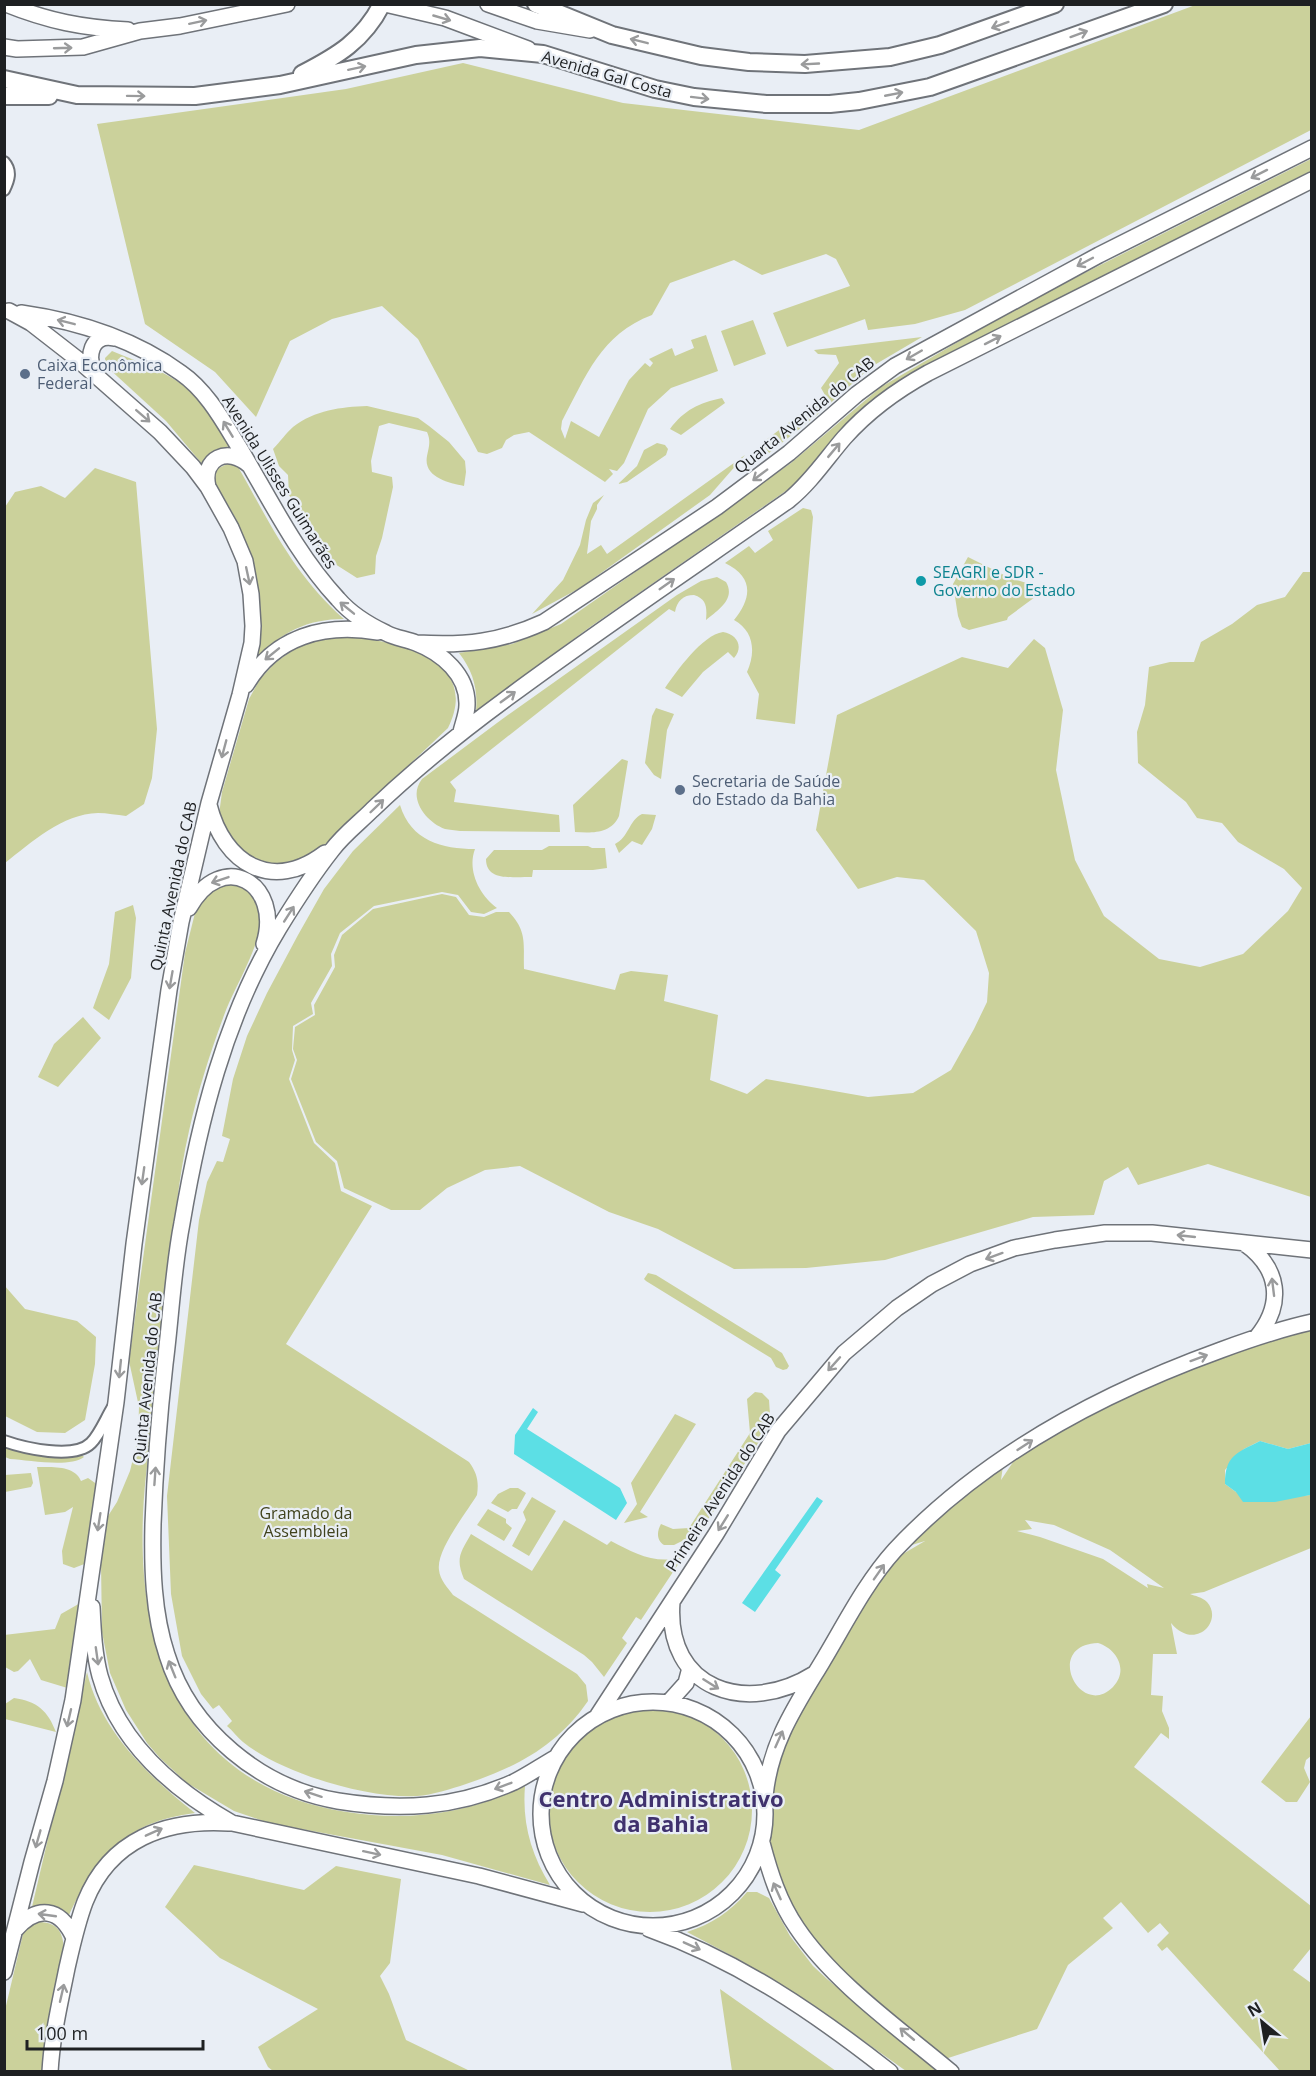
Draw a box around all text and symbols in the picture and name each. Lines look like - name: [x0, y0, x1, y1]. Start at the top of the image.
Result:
- one-way arrow: [432, 13, 451, 24]
- one-way arrow: [187, 16, 207, 27]
- one-way arrow: [991, 20, 1010, 31]
- one-way arrow: [1069, 27, 1088, 38]
- one-way arrow: [630, 35, 649, 47]
- one-way arrow: [52, 42, 72, 53]
- street label: Avenida Gal Costa: [539, 45, 675, 103]
- one-way arrow: [800, 58, 820, 69]
- one-way arrow: [348, 61, 367, 73]
- one-way arrow: [884, 88, 903, 99]
- one-way arrow: [125, 90, 145, 102]
- one-way arrow: [690, 92, 710, 103]
- one-way arrow: [1251, 168, 1268, 180]
- one-way arrow: [1077, 256, 1094, 268]
- one-way arrow: [57, 316, 76, 328]
- one-way arrow: [984, 333, 1002, 345]
- one-way arrow: [906, 350, 923, 362]
- street label: Quarta Avenida do CAB: [729, 352, 879, 478]
- place label: Caixa Econômica Federal: [37, 354, 162, 394]
- marker: Caixa Econômica Federal: [18, 367, 32, 381]
- street label: Avenida Ulisses Guimarães: [217, 391, 343, 573]
- one-way arrow: [135, 409, 150, 423]
- one-way arrow: [222, 421, 234, 438]
- one-way arrow: [828, 442, 841, 458]
- one-way arrow: [753, 468, 769, 481]
- place label: SEAGRI e SDR - Governo do Estado: [933, 561, 1075, 601]
- one-way arrow: [243, 566, 254, 586]
- marker: SEAGRI e SDR - Governo do Estado: [914, 574, 928, 588]
- one-way arrow: [658, 578, 675, 590]
- one-way arrow: [340, 601, 356, 614]
- one-way arrow: [264, 648, 280, 661]
- one-way arrow: [500, 691, 516, 703]
- one-way arrow: [217, 739, 229, 758]
- place label: Secretaria de Saúde do Estado da Bahia: [692, 770, 840, 810]
- marker: Secretaria de Saúde do Estado da Bahia: [673, 783, 687, 797]
- street label: Quinta Avenida do CAB: [144, 799, 202, 973]
- one-way arrow: [369, 799, 384, 813]
- one-way arrow: [211, 875, 229, 886]
- one-way arrow: [282, 905, 295, 922]
- one-way arrow: [165, 969, 176, 989]
- one-way arrow: [138, 1165, 149, 1185]
- one-way arrow: [1177, 1231, 1196, 1242]
- one-way arrow: [985, 1251, 1004, 1262]
- one-way arrow: [1268, 1277, 1279, 1297]
- street label: Quinta Avenida do CAB: [127, 1291, 167, 1465]
- one-way arrow: [1189, 1352, 1208, 1363]
- one-way arrow: [827, 1356, 841, 1371]
- one-way arrow: [114, 1359, 125, 1379]
- street label: Primeira Avenida do CAB: [660, 1408, 780, 1576]
- one-way arrow: [1016, 1439, 1033, 1451]
- one-way arrow: [149, 1467, 160, 1487]
- park label: Gramado da Assembleia: [259, 1502, 353, 1542]
- one-way arrow: [93, 1512, 104, 1532]
- one-way arrow: [716, 1514, 728, 1531]
- one-way arrow: [873, 1565, 885, 1581]
- one-way arrow: [91, 1646, 102, 1665]
- one-way arrow: [166, 1660, 177, 1679]
- one-way arrow: [702, 1679, 719, 1691]
- one-way arrow: [63, 1708, 75, 1727]
- one-way arrow: [774, 1731, 785, 1749]
- one-way arrow: [495, 1781, 513, 1792]
- district label: Centro Administrativo da Bahia: [538, 1783, 784, 1838]
- one-way arrow: [304, 1788, 323, 1799]
- one-way arrow: [145, 1826, 163, 1837]
- one-way arrow: [32, 1829, 43, 1848]
- one-way arrow: [361, 1848, 381, 1859]
- one-way arrow: [771, 1882, 782, 1901]
- one-way arrow: [38, 1909, 57, 1920]
- one-way arrow: [683, 1940, 701, 1952]
- one-way arrow: [56, 1984, 68, 2003]
- north arrow: [1232, 1992, 1292, 2052]
- text: N: [1243, 1996, 1266, 2022]
- scale bar: [27, 2013, 202, 2051]
- text: 100 m: [36, 2021, 88, 2045]
- one-way arrow: [900, 2027, 915, 2041]

